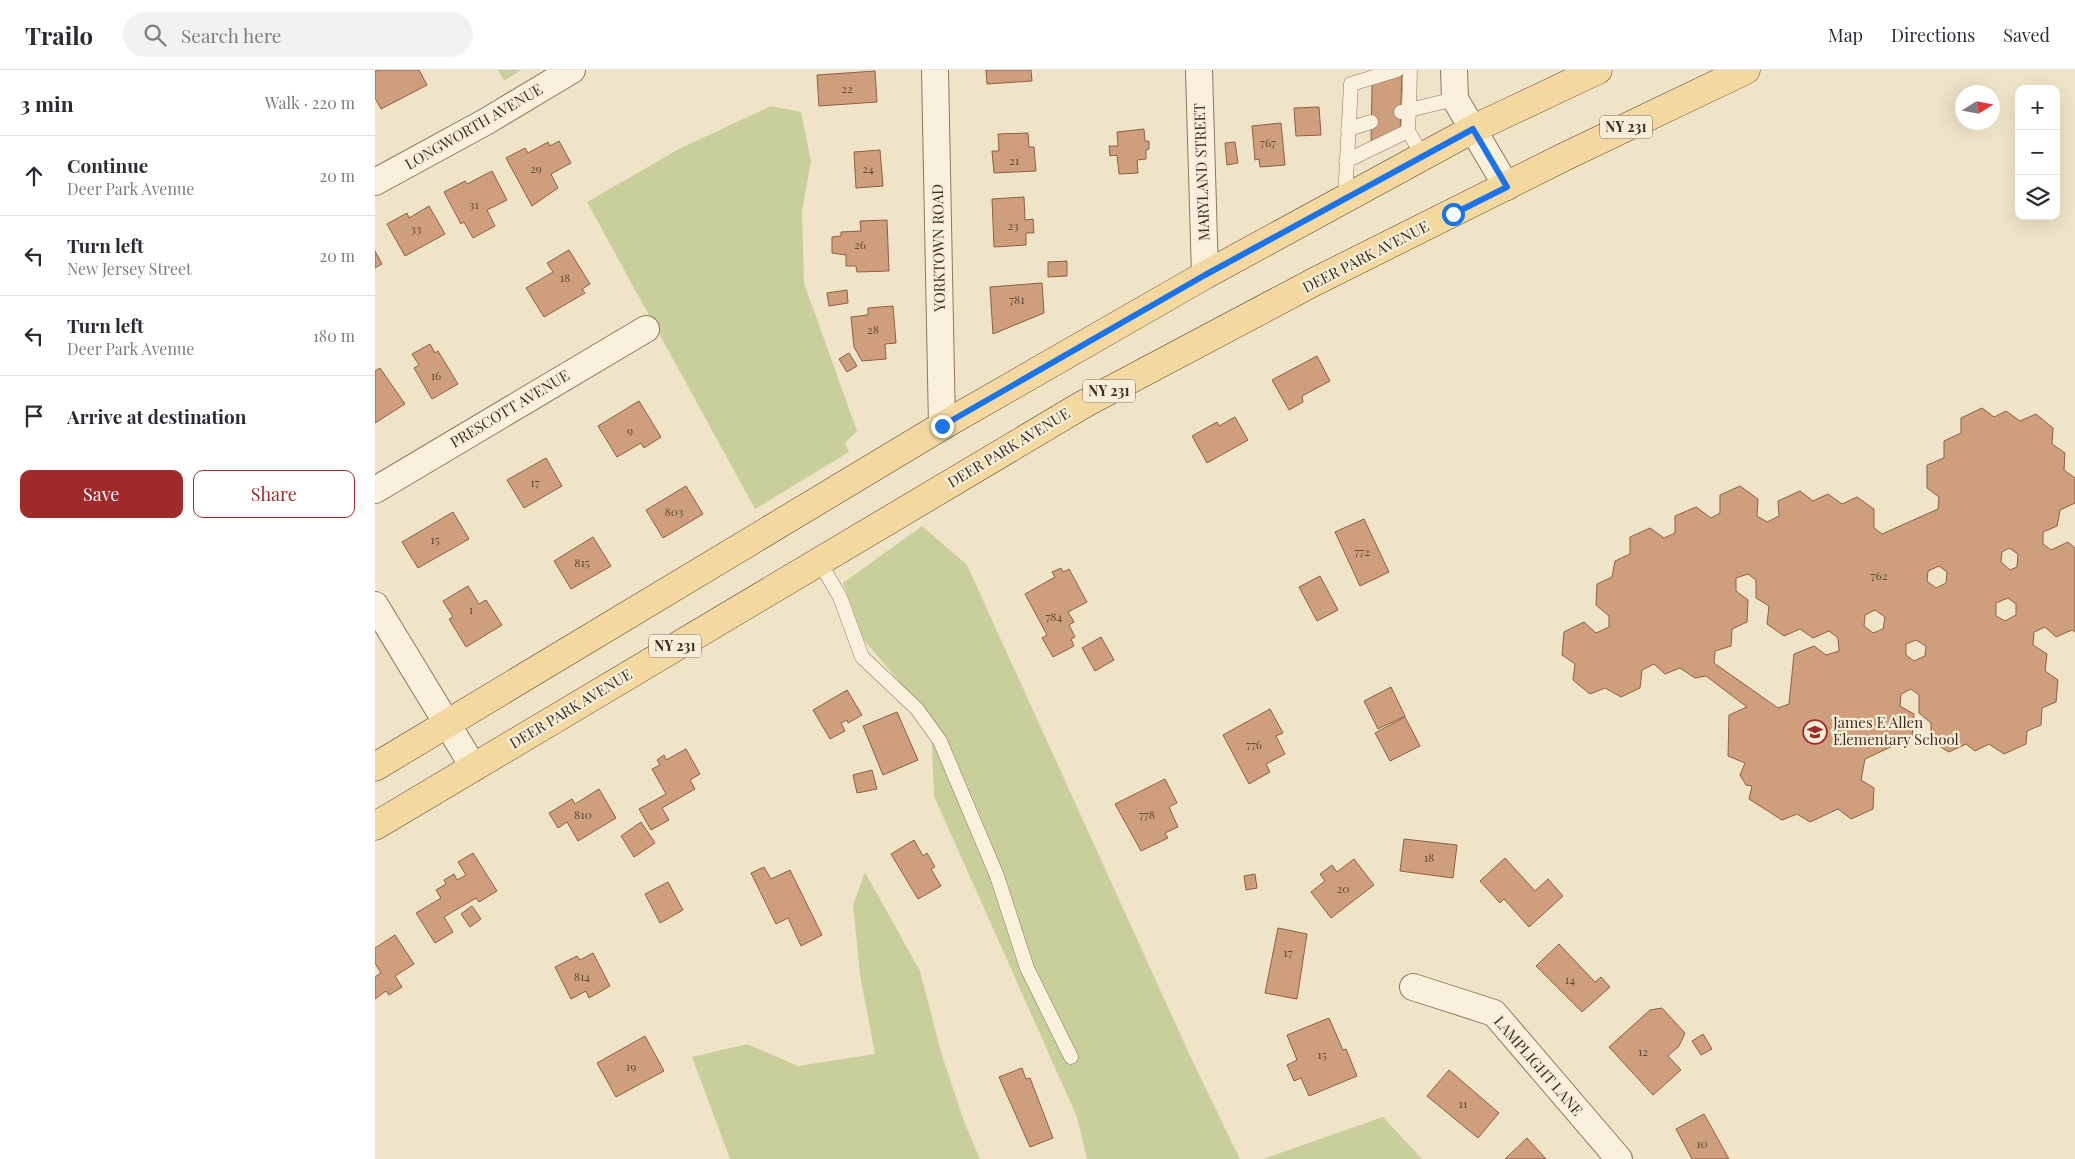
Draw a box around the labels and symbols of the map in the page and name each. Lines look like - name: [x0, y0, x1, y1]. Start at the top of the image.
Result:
- street label: LONGWORTH AVENUE: [401, 78, 546, 174]
- house number: 22: [841, 80, 853, 96]
- north arrow: [1955, 85, 2000, 130]
- street label: MARYLAND STREET: [1189, 103, 1213, 241]
- road number: NY 231: [1600, 116, 1652, 138]
- house number: 767: [1260, 134, 1276, 150]
- house number: 21: [1009, 152, 1020, 168]
- house number: 29: [530, 160, 542, 176]
- house number: 24: [862, 160, 874, 176]
- street label: YORKTOWN ROAD: [927, 184, 949, 313]
- house number: 31: [469, 196, 479, 212]
- route start: [1442, 203, 1465, 226]
- street label: DEER PARK AVENUE: [1299, 216, 1432, 297]
- house number: 23: [1007, 217, 1019, 233]
- house number: 33: [411, 220, 421, 236]
- house number: 26: [854, 236, 866, 252]
- house number: 18: [560, 269, 570, 285]
- house number: 781: [1009, 291, 1025, 307]
- house number: 28: [867, 321, 879, 337]
- street label: PRESCOTT AVENUE: [446, 365, 573, 452]
- house number: 16: [431, 367, 441, 383]
- road number: NY 231: [1083, 380, 1135, 402]
- street label: DEER PARK AVENUE: [944, 403, 1073, 492]
- route end: [931, 415, 954, 438]
- house number: 9: [627, 422, 633, 438]
- house number: 17: [530, 474, 540, 490]
- house number: 803: [665, 503, 683, 519]
- house number: 15: [430, 531, 440, 547]
- house number: 772: [1354, 543, 1370, 559]
- house number: 815: [574, 554, 590, 570]
- house number: 762: [1871, 567, 1888, 583]
- house number: 1: [469, 601, 474, 617]
- house number: 784: [1045, 608, 1063, 624]
- road number: NY 231: [649, 634, 701, 658]
- street label: DEER PARK AVENUE: [506, 664, 635, 753]
- place label: James E Allen Elementary School: [1832, 712, 1959, 749]
- school or university icon: James E Allen Elementary School: [1802, 719, 1828, 745]
- house number: 776: [1246, 736, 1262, 752]
- house number: 810: [574, 806, 592, 822]
- house number: 778: [1139, 806, 1155, 822]
- house number: 18: [1424, 849, 1434, 865]
- house number: 20: [1337, 880, 1349, 896]
- house number: 17: [1283, 944, 1293, 960]
- house number: 814: [574, 968, 590, 984]
- house number: 14: [1565, 971, 1575, 987]
- street label: LAMPLIGHT LANE: [1490, 1011, 1588, 1119]
- house number: 12: [1638, 1043, 1648, 1059]
- house number: 15: [1317, 1046, 1327, 1062]
- house number: 19: [626, 1058, 636, 1074]
- house number: 11: [1459, 1095, 1468, 1111]
- house number: 10: [1696, 1135, 1708, 1151]

